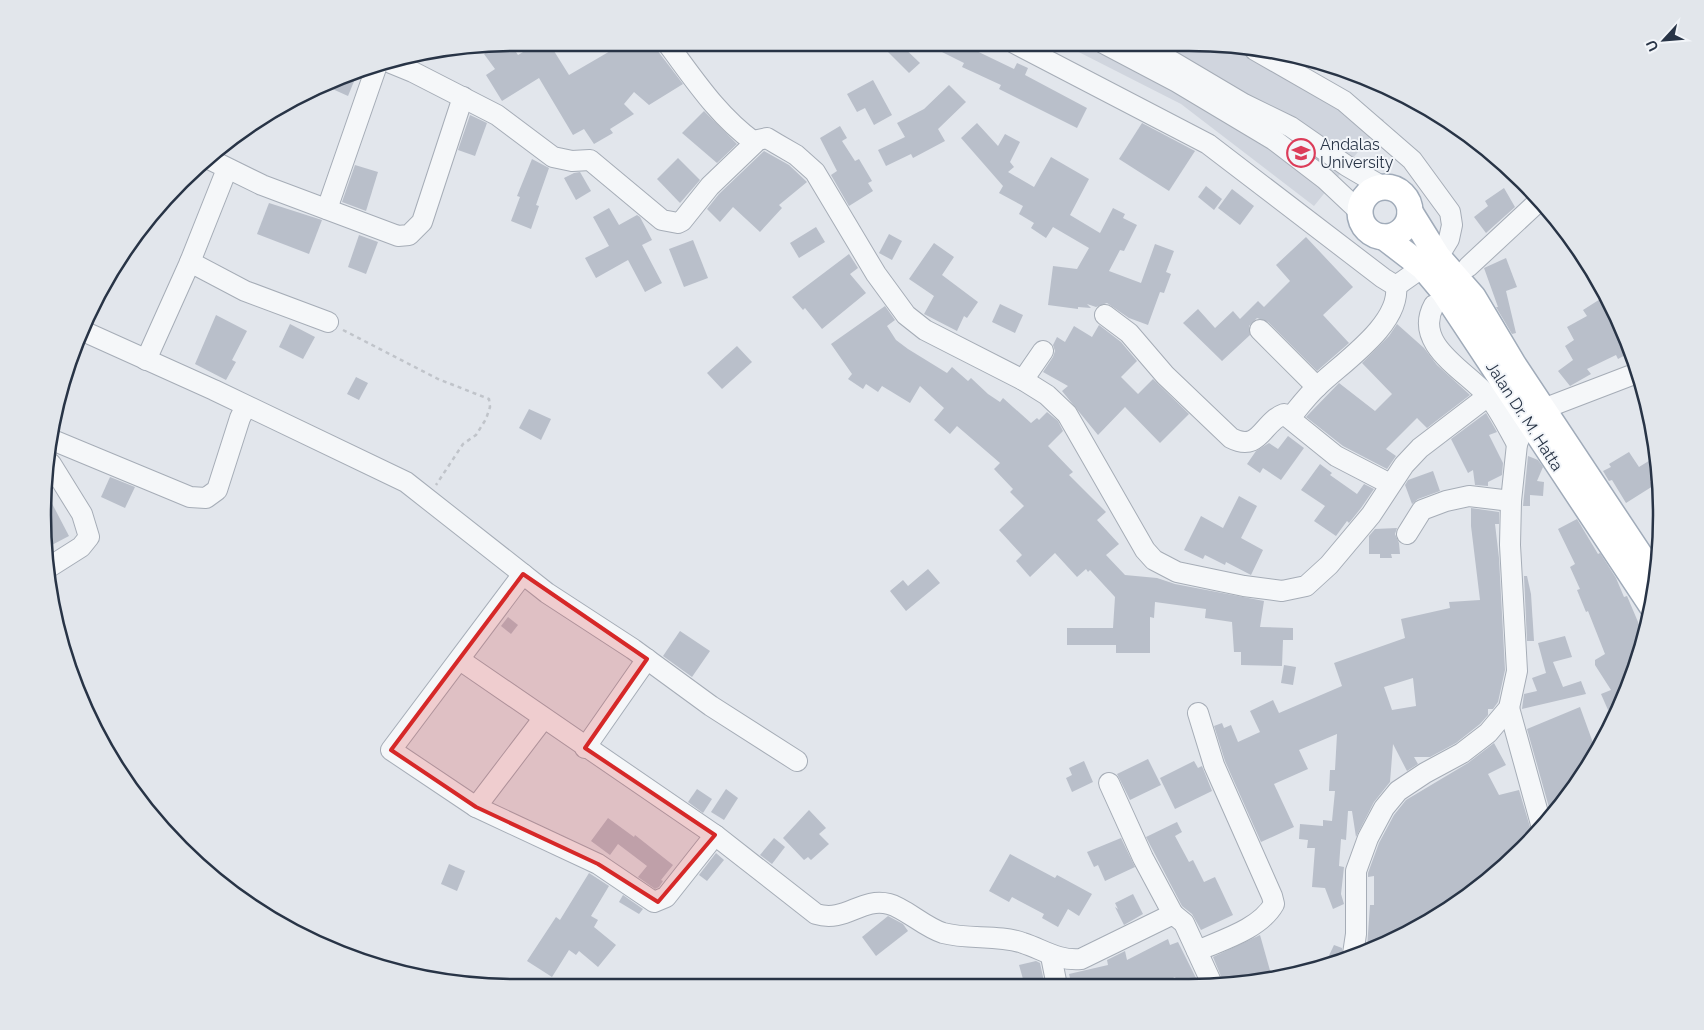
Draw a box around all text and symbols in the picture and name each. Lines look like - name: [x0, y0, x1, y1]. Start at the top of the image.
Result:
- north arrow: [1639, 15, 1689, 65]
- text: U: [1643, 37, 1662, 54]
- place label: Andalas University: [1320, 135, 1394, 172]
- school or university icon: Andalas University: [1286, 138, 1316, 168]
- street label: Jalan Dr. M. Hatta: [1482, 358, 1567, 474]

